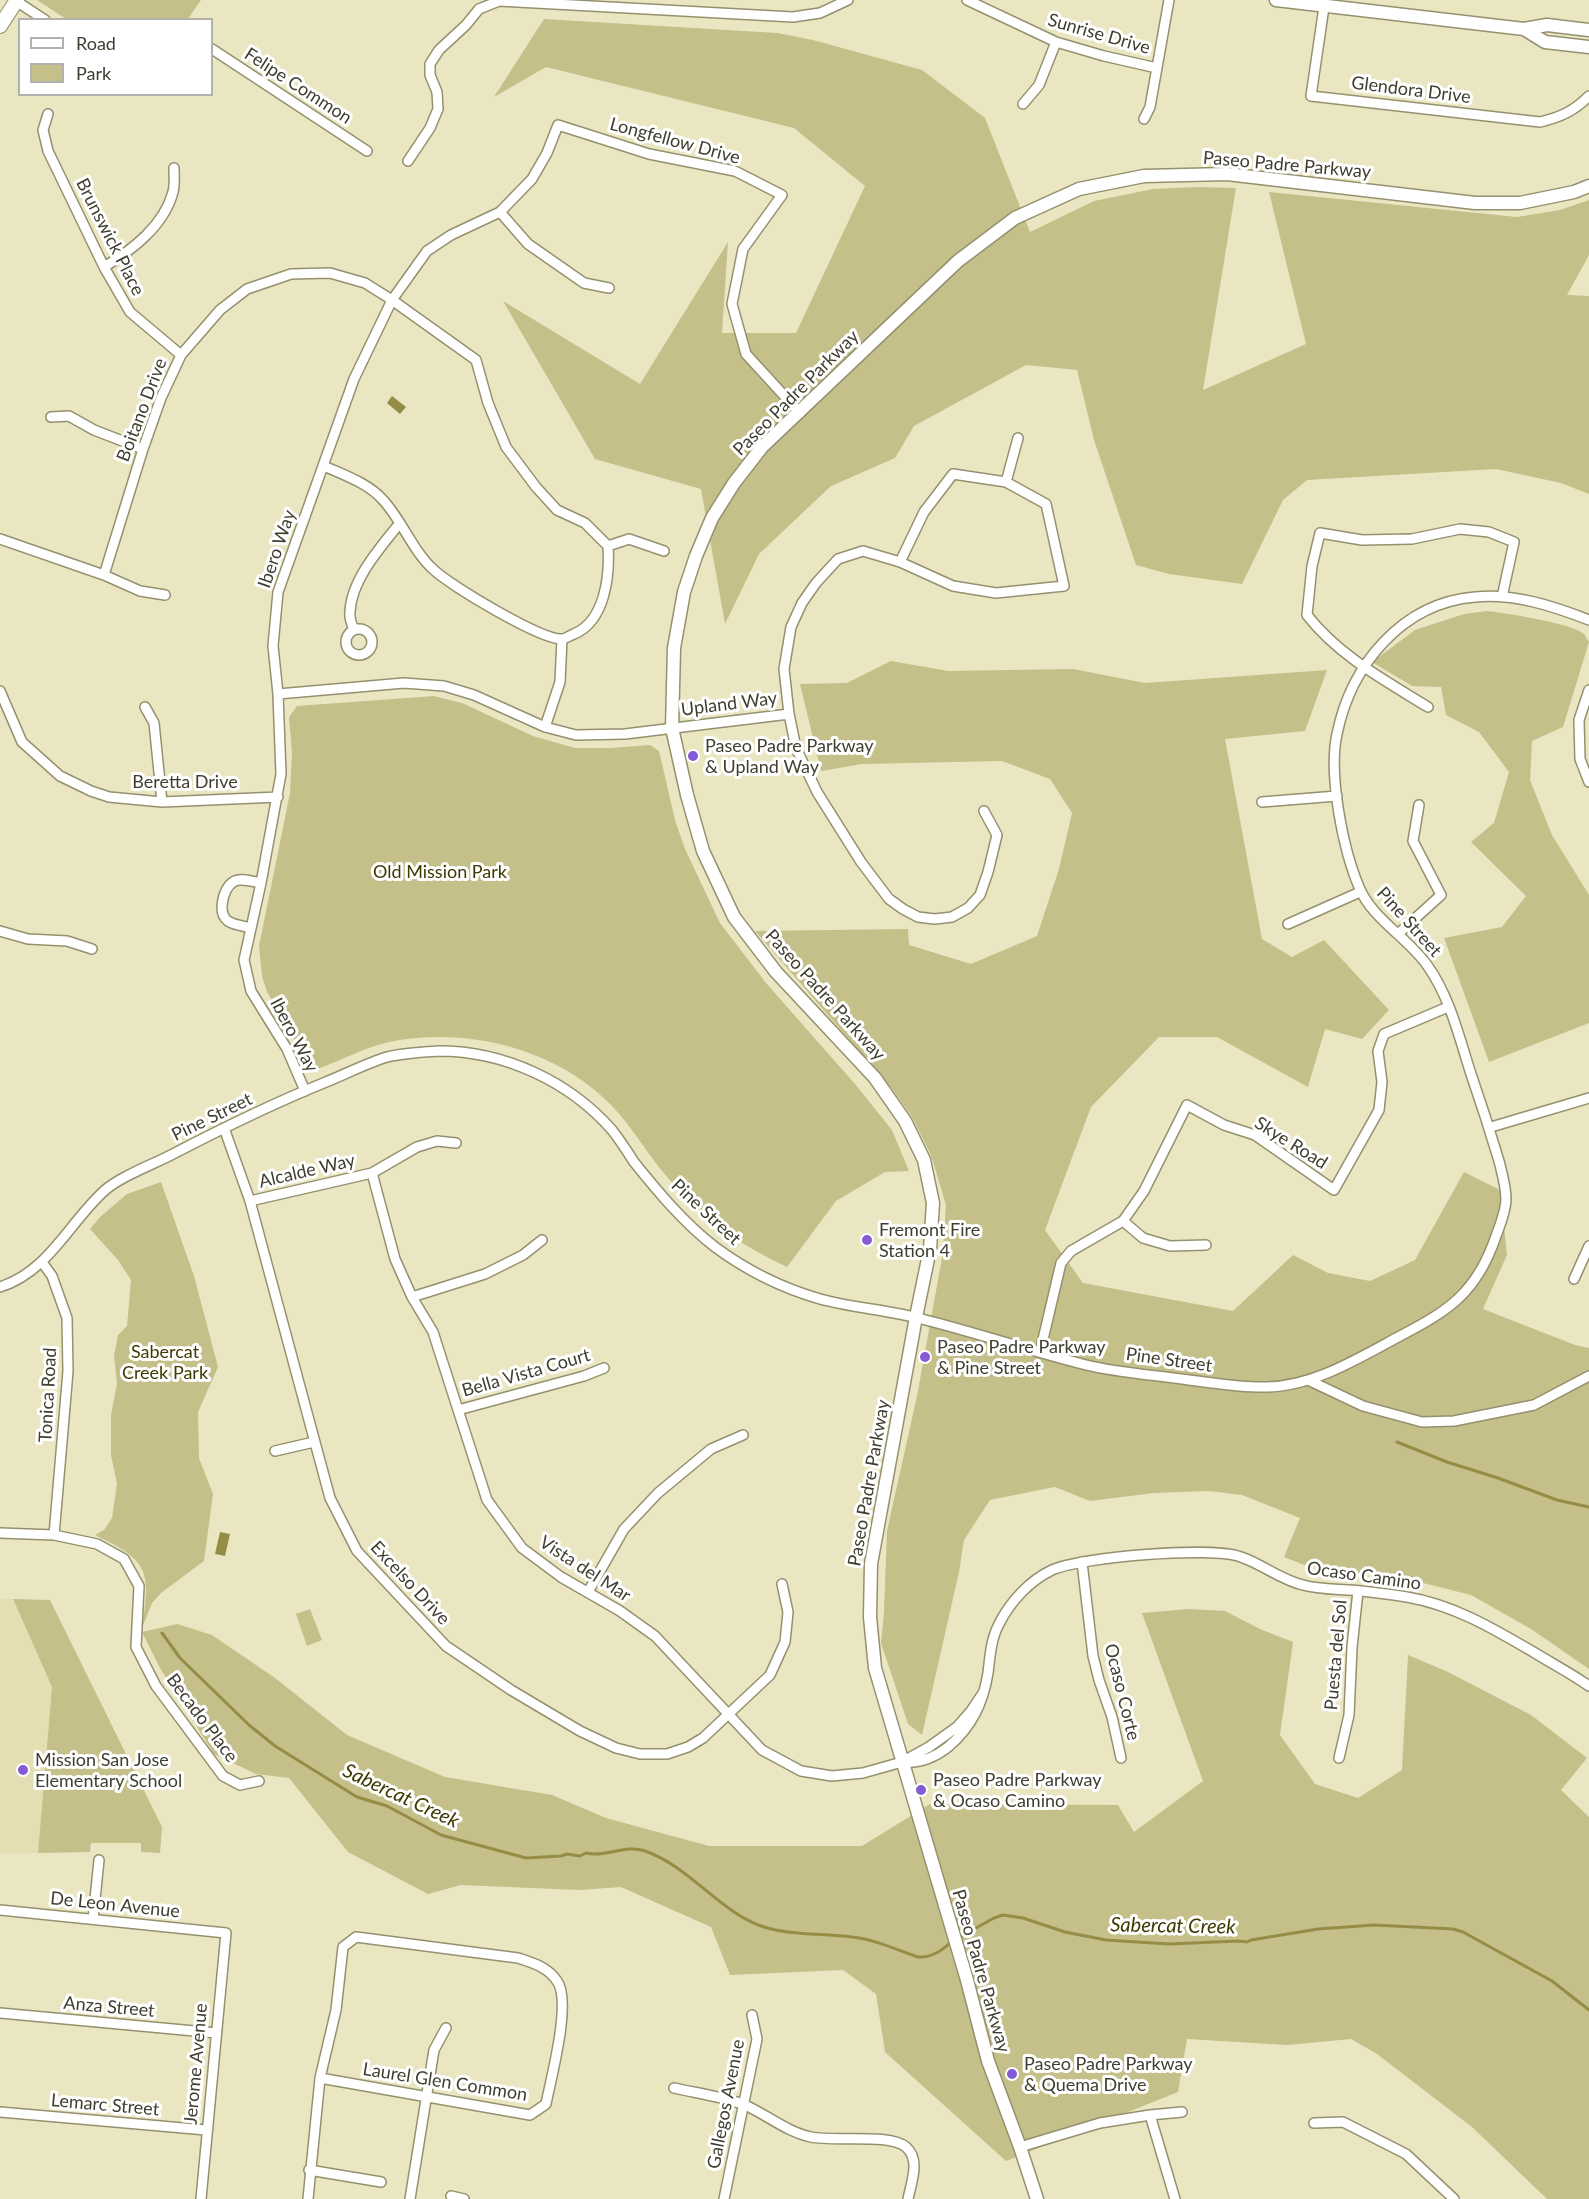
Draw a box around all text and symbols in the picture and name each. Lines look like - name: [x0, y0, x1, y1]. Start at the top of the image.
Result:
- street label: Sunrise Drive: [1045, 9, 1153, 59]
- legend: [18, 18, 213, 96]
- text: Road: [76, 32, 116, 54]
- street label: Felipe Common: [240, 43, 356, 129]
- text: Park: [76, 62, 111, 84]
- street label: Glendora Drive: [1350, 72, 1472, 108]
- street label: Longfellow Drive: [608, 113, 742, 169]
- street label: Paseo Padre Parkway: [1202, 147, 1372, 183]
- street label: Brunswick Place: [71, 175, 149, 299]
- street label: Paseo Padre Parkway: [729, 326, 863, 460]
- street label: Boitano Drive: [112, 355, 172, 465]
- street label: Ibero Way: [254, 507, 300, 591]
- street label: Upland Way: [680, 687, 778, 721]
- place label: Paseo Padre Parkway & Upland Way: [705, 735, 874, 777]
- marker: Paseo Padre Parkway & Upland Way: [686, 749, 700, 763]
- street label: Beretta Drive: [132, 771, 238, 793]
- park label: Old Mission Park: [373, 861, 507, 883]
- street label: Pine Street: [1372, 883, 1446, 961]
- street label: Paseo Padre Parkway: [761, 925, 889, 1065]
- street label: Ibero Way: [265, 994, 323, 1076]
- street label: Pine Street: [168, 1088, 256, 1146]
- street label: Skye Road: [1251, 1112, 1331, 1174]
- street label: Alcalde Way: [257, 1149, 357, 1193]
- street label: Pine Street: [667, 1175, 745, 1249]
- place label: Fremont Fire Station 4: [879, 1219, 980, 1262]
- marker: Fremont Fire Station 4: [860, 1233, 874, 1247]
- place label: Paseo Padre Parkway & Pine Street: [937, 1336, 1106, 1378]
- park label: Sabercat Creek Park: [122, 1341, 208, 1384]
- street label: Pine Street: [1125, 1343, 1213, 1377]
- street label: Bella Vista Court: [459, 1344, 593, 1402]
- street label: Tonica Road: [35, 1347, 61, 1443]
- marker: Paseo Padre Parkway & Pine Street: [918, 1350, 932, 1364]
- street label: Paseo Padre Parkway: [844, 1398, 894, 1568]
- street label: Vista del Mar: [535, 1531, 635, 1607]
- street label: Excelso Drive: [366, 1537, 454, 1629]
- street label: Ocaso Camino: [1306, 1557, 1422, 1595]
- street label: Puesta del Sol: [1320, 1599, 1352, 1711]
- street label: Ocaso Corte: [1100, 1641, 1144, 1743]
- street label: Becado Place: [162, 1669, 242, 1767]
- place label: Mission San Jose Elementary School: [35, 1749, 182, 1792]
- water label: Sabercat Creek: [339, 1759, 463, 1833]
- marker: Mission San Jose Elementary School: [16, 1763, 30, 1777]
- place label: Paseo Padre Parkway & Ocaso Camino: [933, 1769, 1102, 1812]
- marker: Paseo Padre Parkway & Ocaso Camino: [914, 1783, 928, 1797]
- street label: De Leon Avenue: [49, 1887, 181, 1923]
- street label: Paseo Padre Parkway: [947, 1887, 1015, 2055]
- water label: Sabercat Creek: [1110, 1913, 1236, 1939]
- street label: Anza Street: [63, 1992, 155, 2022]
- street label: Jerome Avenue: [180, 2002, 212, 2126]
- street label: Gallegos Avenue: [703, 2037, 749, 2171]
- place label: Paseo Padre Parkway & Quema Drive: [1024, 2053, 1193, 2096]
- street label: Laurel Glen Common: [361, 2058, 529, 2106]
- marker: Paseo Padre Parkway & Quema Drive: [1005, 2067, 1019, 2081]
- street label: Lemarc Street: [50, 2090, 160, 2120]

